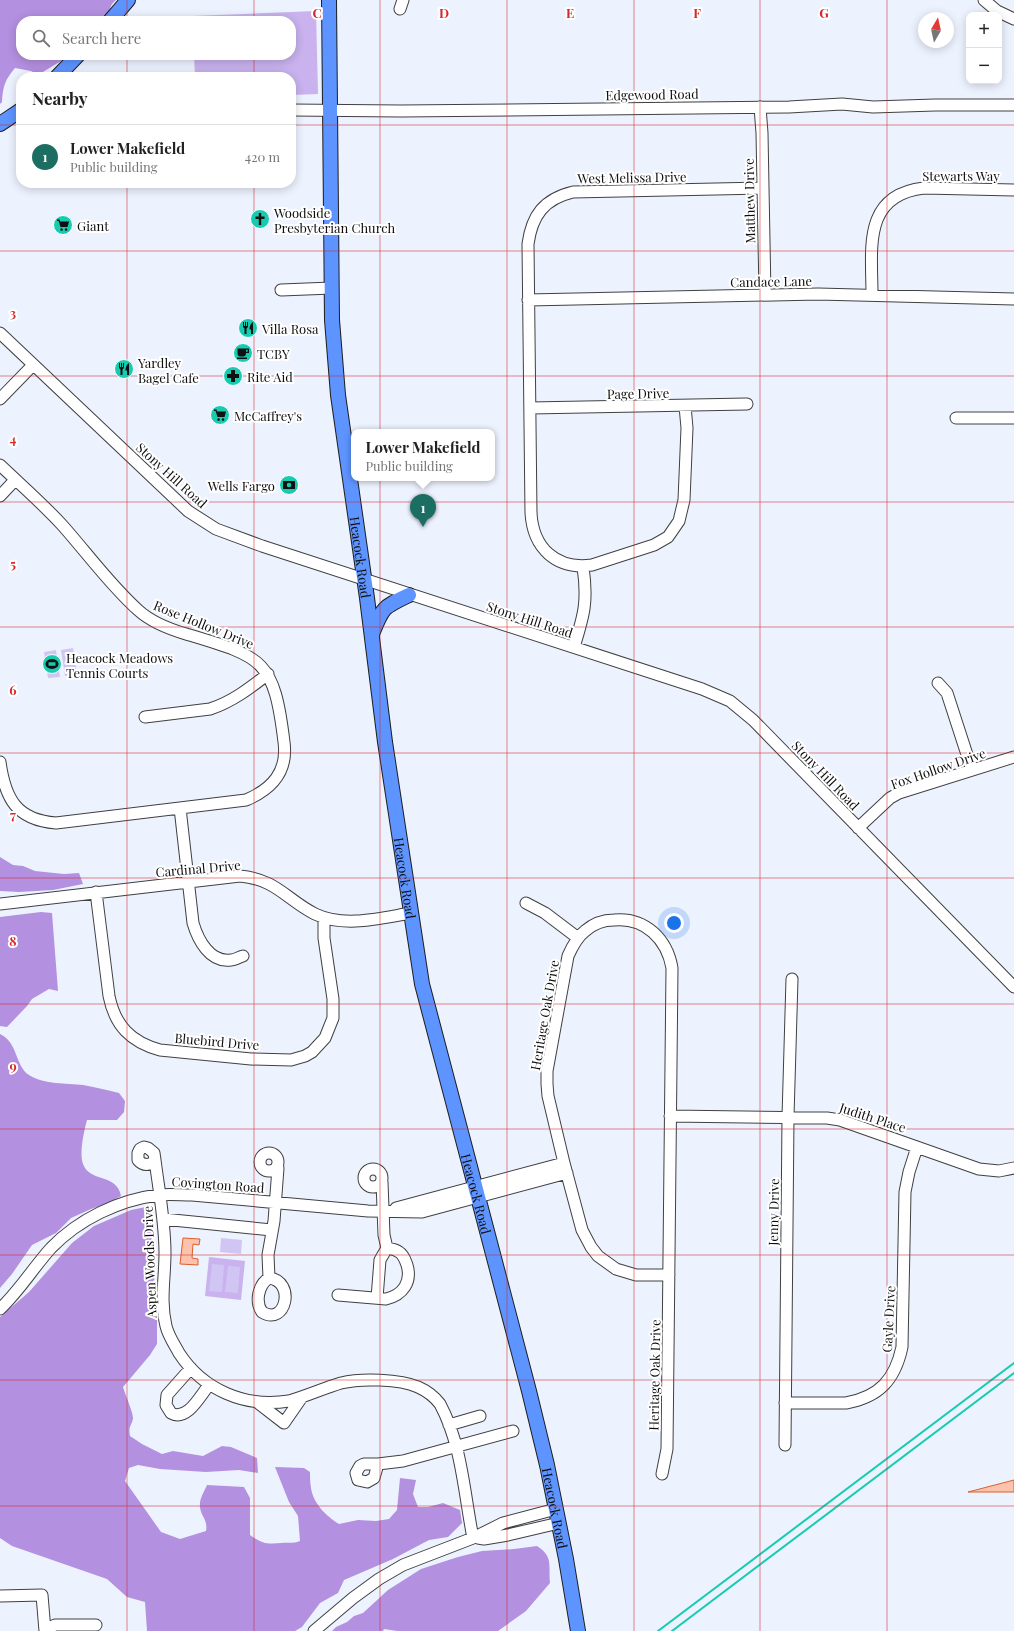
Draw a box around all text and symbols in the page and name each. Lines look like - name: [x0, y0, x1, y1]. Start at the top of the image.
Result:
- text: C: [312, 4, 322, 21]
- text: D: [439, 4, 449, 21]
- text: E: [566, 4, 574, 21]
- text: F: [693, 4, 701, 21]
- text: G: [819, 4, 829, 21]
- north arrow: [918, 12, 954, 48]
- map controls: [966, 12, 1002, 84]
- button: +: [966, 12, 1002, 48]
- search box: [16, 16, 296, 60]
- icon: search: [30, 27, 52, 49]
- text: Search here: [62, 28, 141, 48]
- button: −: [966, 48, 1002, 84]
- street label: Edgewood Road: [605, 85, 699, 103]
- text: Nearby: [32, 87, 87, 109]
- text: Lower Makefield: [70, 138, 185, 158]
- text: 1: [43, 148, 47, 165]
- text: 420 m: [245, 148, 280, 165]
- text: Public building: [70, 158, 158, 175]
- street label: Matthew Drive: [740, 158, 758, 244]
- street label: Stewarts Way: [922, 167, 1000, 184]
- street label: West Melissa Drive: [576, 168, 687, 186]
- place label: Woodside Presbyterian Church: [273, 204, 396, 236]
- church icon: Woodside Presbyterian Church: [249, 208, 271, 230]
- supermarket icon: Giant: [52, 214, 74, 236]
- place label: Giant: [77, 217, 109, 234]
- street label: Candace Lane: [730, 272, 812, 290]
- text: 3: [10, 304, 16, 321]
- restaurant icon: Villa Rosa: [237, 317, 259, 339]
- place label: Villa Rosa: [261, 320, 319, 337]
- cafe icon: TCBY: [232, 342, 254, 364]
- place label: TCBY: [257, 345, 290, 362]
- place label: Yardley Bagel Cafe: [137, 354, 199, 386]
- restaurant icon: Yardley Bagel Cafe: [113, 358, 135, 380]
- pharmacy icon: Rite Aid: [222, 365, 244, 387]
- place label: Rite Aid: [247, 368, 293, 385]
- street label: Page Drive: [607, 384, 670, 402]
- supermarket icon: McCaffrey's: [209, 404, 231, 426]
- place label: McCaffrey's: [234, 407, 302, 424]
- popup: [351, 429, 495, 481]
- text: 4: [10, 430, 17, 447]
- text: Lower Makefield: [365, 437, 481, 457]
- street label: Stony Hill Road: [133, 439, 211, 512]
- text: Public building: [365, 457, 453, 474]
- bank icon: Wells Fargo: [278, 474, 300, 496]
- place label: Wells Fargo: [207, 477, 275, 494]
- pin: 1: [410, 494, 436, 527]
- street label: Heacock Road: [347, 515, 375, 599]
- text: 5: [10, 555, 16, 572]
- street label: Rose Hollow Drive: [151, 596, 257, 652]
- street label: Stony Hill Road: [485, 597, 576, 641]
- place label: Heacock Meadows Tennis Courts: [66, 649, 173, 681]
- sports icon: Heacock Meadows Tennis Courts: [41, 653, 63, 675]
- text: 6: [9, 681, 17, 698]
- street label: Stony Hill Road: [789, 737, 864, 813]
- street label: Fox Hollow Drive: [888, 744, 988, 792]
- text: 7: [10, 806, 16, 823]
- street label: Heacock Road: [391, 836, 420, 920]
- street label: Cardinal Drive: [155, 856, 242, 880]
- your location: [664, 913, 684, 933]
- text: 8: [9, 932, 17, 949]
- street label: Heritage Oak Drive: [526, 958, 562, 1071]
- street label: Bluebird Drive: [174, 1029, 261, 1053]
- text: 9: [9, 1057, 17, 1074]
- street label: Judith Place: [837, 1098, 909, 1136]
- street label: Heacock Road: [458, 1152, 496, 1236]
- street label: Covington Road: [171, 1172, 265, 1196]
- street label: Jenny Drive: [764, 1178, 782, 1247]
- street label: Aspen Woods Drive: [139, 1205, 159, 1319]
- street label: Gayle Drive: [878, 1285, 898, 1353]
- street label: Heritage Oak Drive: [645, 1319, 663, 1431]
- street label: Heacock Road: [539, 1466, 572, 1550]

